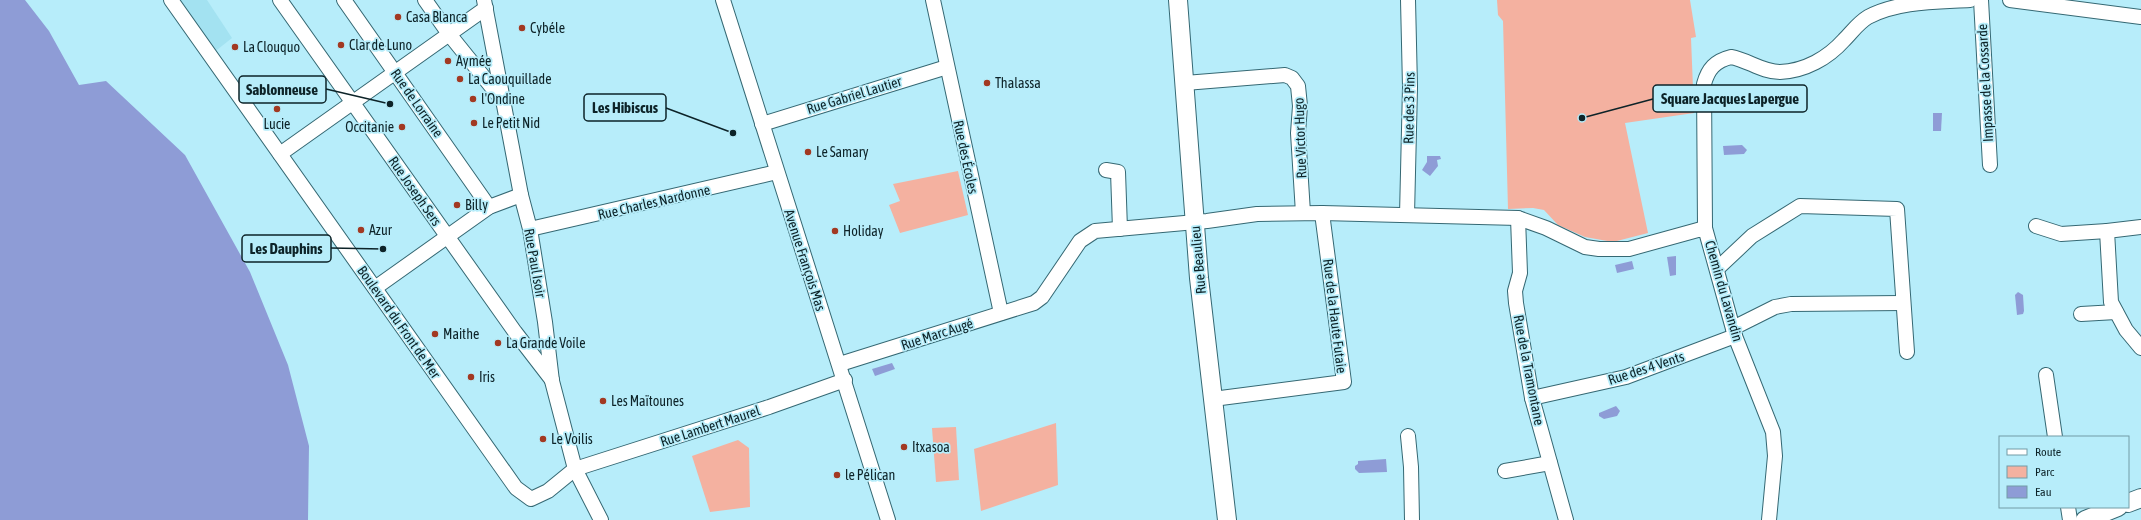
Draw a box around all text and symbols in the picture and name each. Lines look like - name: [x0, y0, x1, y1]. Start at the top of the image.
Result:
- place label: Casa Blanca: [406, 9, 468, 25]
- marker: Casa Blanca: [393, 12, 403, 22]
- place label: Cybéle: [530, 20, 565, 36]
- marker: Cybéle: [517, 23, 527, 33]
- street label: Impasse de la Cossarde: [1974, 23, 1996, 143]
- place label: Clar de Luno: [349, 37, 412, 53]
- place label: La Clouquo: [243, 39, 300, 55]
- marker: Clar de Luno: [336, 40, 346, 50]
- marker: La Clouquo: [230, 42, 240, 52]
- place label: Aymée: [456, 53, 491, 69]
- marker: Aymée: [443, 56, 453, 66]
- street label: Rue de Lorraine: [388, 66, 446, 140]
- place label: La Caouquillade: [468, 71, 552, 87]
- street label: Rue des 3 Pins: [1400, 72, 1418, 144]
- street label: Rue Gabriel Lautier: [805, 73, 904, 117]
- marker: La Caouquillade: [455, 74, 465, 84]
- place label: Thalassa: [995, 75, 1041, 91]
- callout: Sablonneuse: [239, 76, 326, 103]
- marker: Thalassa: [982, 78, 992, 88]
- text: Sablonneuse: [246, 81, 318, 98]
- callout: Square Jacques Lapergue: [1653, 85, 1807, 112]
- text: Square Jacques Lapergue: [1661, 90, 1799, 107]
- place label: l'Ondine: [481, 91, 525, 107]
- marker: l'Ondine: [468, 94, 478, 104]
- callout: Les Hibiscus: [584, 94, 666, 121]
- street label: Rue Victor Hugo: [1291, 97, 1309, 179]
- text: Les Hibiscus: [592, 99, 659, 116]
- marker: Lucie: [272, 104, 282, 114]
- place label: Le Petit Nid: [482, 115, 540, 131]
- place label: Lucie: [264, 116, 290, 132]
- marker: Le Petit Nid: [469, 118, 479, 128]
- place label: Occitanie: [345, 119, 394, 135]
- street label: Rue des Écoles: [950, 119, 982, 195]
- marker: Occitanie: [397, 122, 407, 132]
- place label: Le Samary: [816, 144, 869, 160]
- marker: Le Samary: [803, 147, 813, 157]
- street label: Rue Joseph Sers: [385, 153, 445, 229]
- street label: Rue Charles Nardonne: [596, 181, 712, 223]
- place label: Billy: [465, 197, 488, 213]
- marker: Billy: [452, 200, 462, 210]
- street label: Avenue François Mas: [781, 207, 829, 313]
- place label: Azur: [369, 222, 393, 238]
- place label: Holiday: [843, 223, 884, 239]
- marker: Azur: [356, 225, 366, 235]
- street label: Rue Beaulieu: [1187, 225, 1209, 295]
- marker: Holiday: [830, 226, 840, 236]
- street label: Rue Paul Isoir: [521, 227, 549, 300]
- callout: Les Dauphins: [242, 235, 331, 262]
- street label: Chemin du Lavandin: [1702, 239, 1746, 343]
- text: Les Dauphins: [250, 240, 323, 257]
- street label: Rue de la Haute Futaie: [1320, 258, 1350, 374]
- street label: Boulevard du Front de Mer: [354, 263, 444, 382]
- street label: Rue de la Tramontane: [1510, 314, 1548, 426]
- street label: Rue Marc Augé: [899, 315, 975, 353]
- place label: Maithe: [443, 326, 479, 342]
- marker: Maithe: [430, 329, 440, 339]
- place label: La Grande Voile: [506, 335, 586, 351]
- marker: La Grande Voile: [493, 338, 503, 348]
- street label: Rue des 4 Vents: [1606, 348, 1686, 388]
- place label: Iris: [479, 369, 495, 385]
- marker: Iris: [466, 372, 476, 382]
- place label: Les Maïtounes: [611, 393, 684, 409]
- marker: Les Maïtounes: [598, 396, 608, 406]
- street label: Rue Lambert Maurel: [658, 402, 762, 450]
- place label: Le Voilis: [551, 431, 593, 447]
- marker: Le Voilis: [538, 434, 548, 444]
- legend: [1999, 436, 2129, 508]
- place label: Itxasoa: [912, 439, 950, 455]
- marker: Itxasoa: [899, 442, 909, 452]
- text: Route: [2035, 445, 2061, 459]
- text: Parc: [2035, 465, 2055, 479]
- place label: le Pélican: [845, 467, 895, 483]
- marker: le Pélican: [832, 470, 842, 480]
- text: Eau: [2035, 485, 2052, 499]

